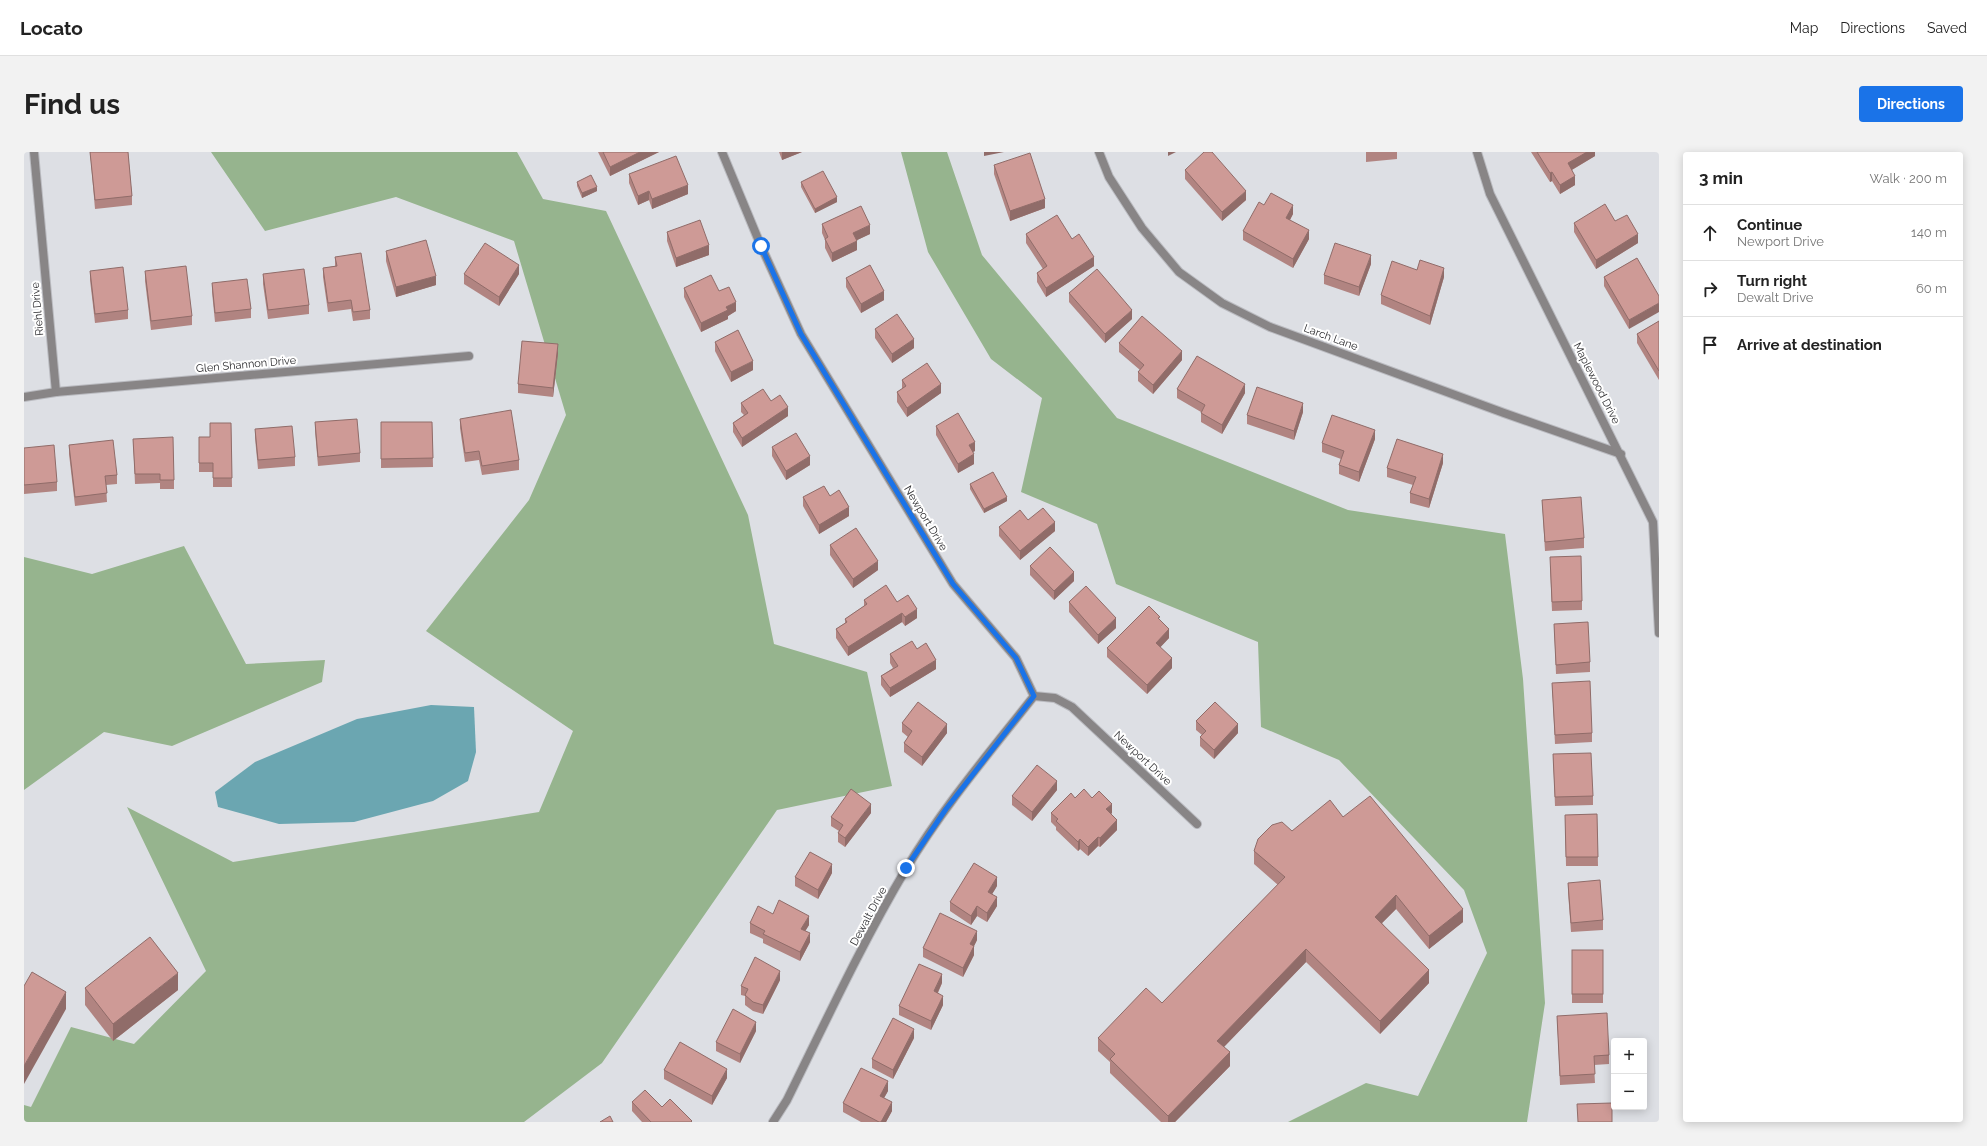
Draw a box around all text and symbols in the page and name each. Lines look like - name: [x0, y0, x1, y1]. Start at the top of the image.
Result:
- text: Locato: [20, 17, 83, 39]
- text: Map: [1790, 20, 1818, 36]
- text: Directions: [1840, 20, 1905, 36]
- text: Saved: [1927, 20, 1967, 36]
- button: Directions: [1859, 86, 1963, 122]
- text: Find us: [24, 88, 120, 121]
- text: 3 min: [1699, 168, 1743, 188]
- text: Walk · 200 m: [1870, 171, 1947, 186]
- text: Continue: [1737, 216, 1802, 234]
- icon: ahead: [1699, 222, 1721, 244]
- text: 140 m: [1911, 225, 1947, 240]
- text: Newport Drive: [1737, 234, 1824, 249]
- route start: [752, 237, 770, 255]
- text: Turn right: [1737, 272, 1807, 290]
- icon: right: [1699, 278, 1721, 300]
- street label: Riehl Drive: [29, 281, 46, 336]
- text: 60 m: [1916, 281, 1947, 296]
- text: Dewalt Drive: [1737, 290, 1813, 305]
- street label: Larch Lane: [1302, 322, 1360, 353]
- icon: arrive: [1699, 334, 1721, 356]
- text: Arrive at destination: [1737, 336, 1882, 354]
- street label: Maplewood Drive: [1570, 340, 1623, 426]
- street label: Glen Shannon Drive: [195, 354, 297, 375]
- street label: Newport Drive: [901, 483, 950, 554]
- street label: Newport Drive: [1111, 729, 1174, 789]
- route end: [897, 859, 915, 877]
- street label: Dewalt Drive: [848, 884, 890, 948]
- map controls: [1611, 1038, 1647, 1110]
- button: +: [1611, 1038, 1647, 1074]
- button: −: [1611, 1074, 1647, 1110]

